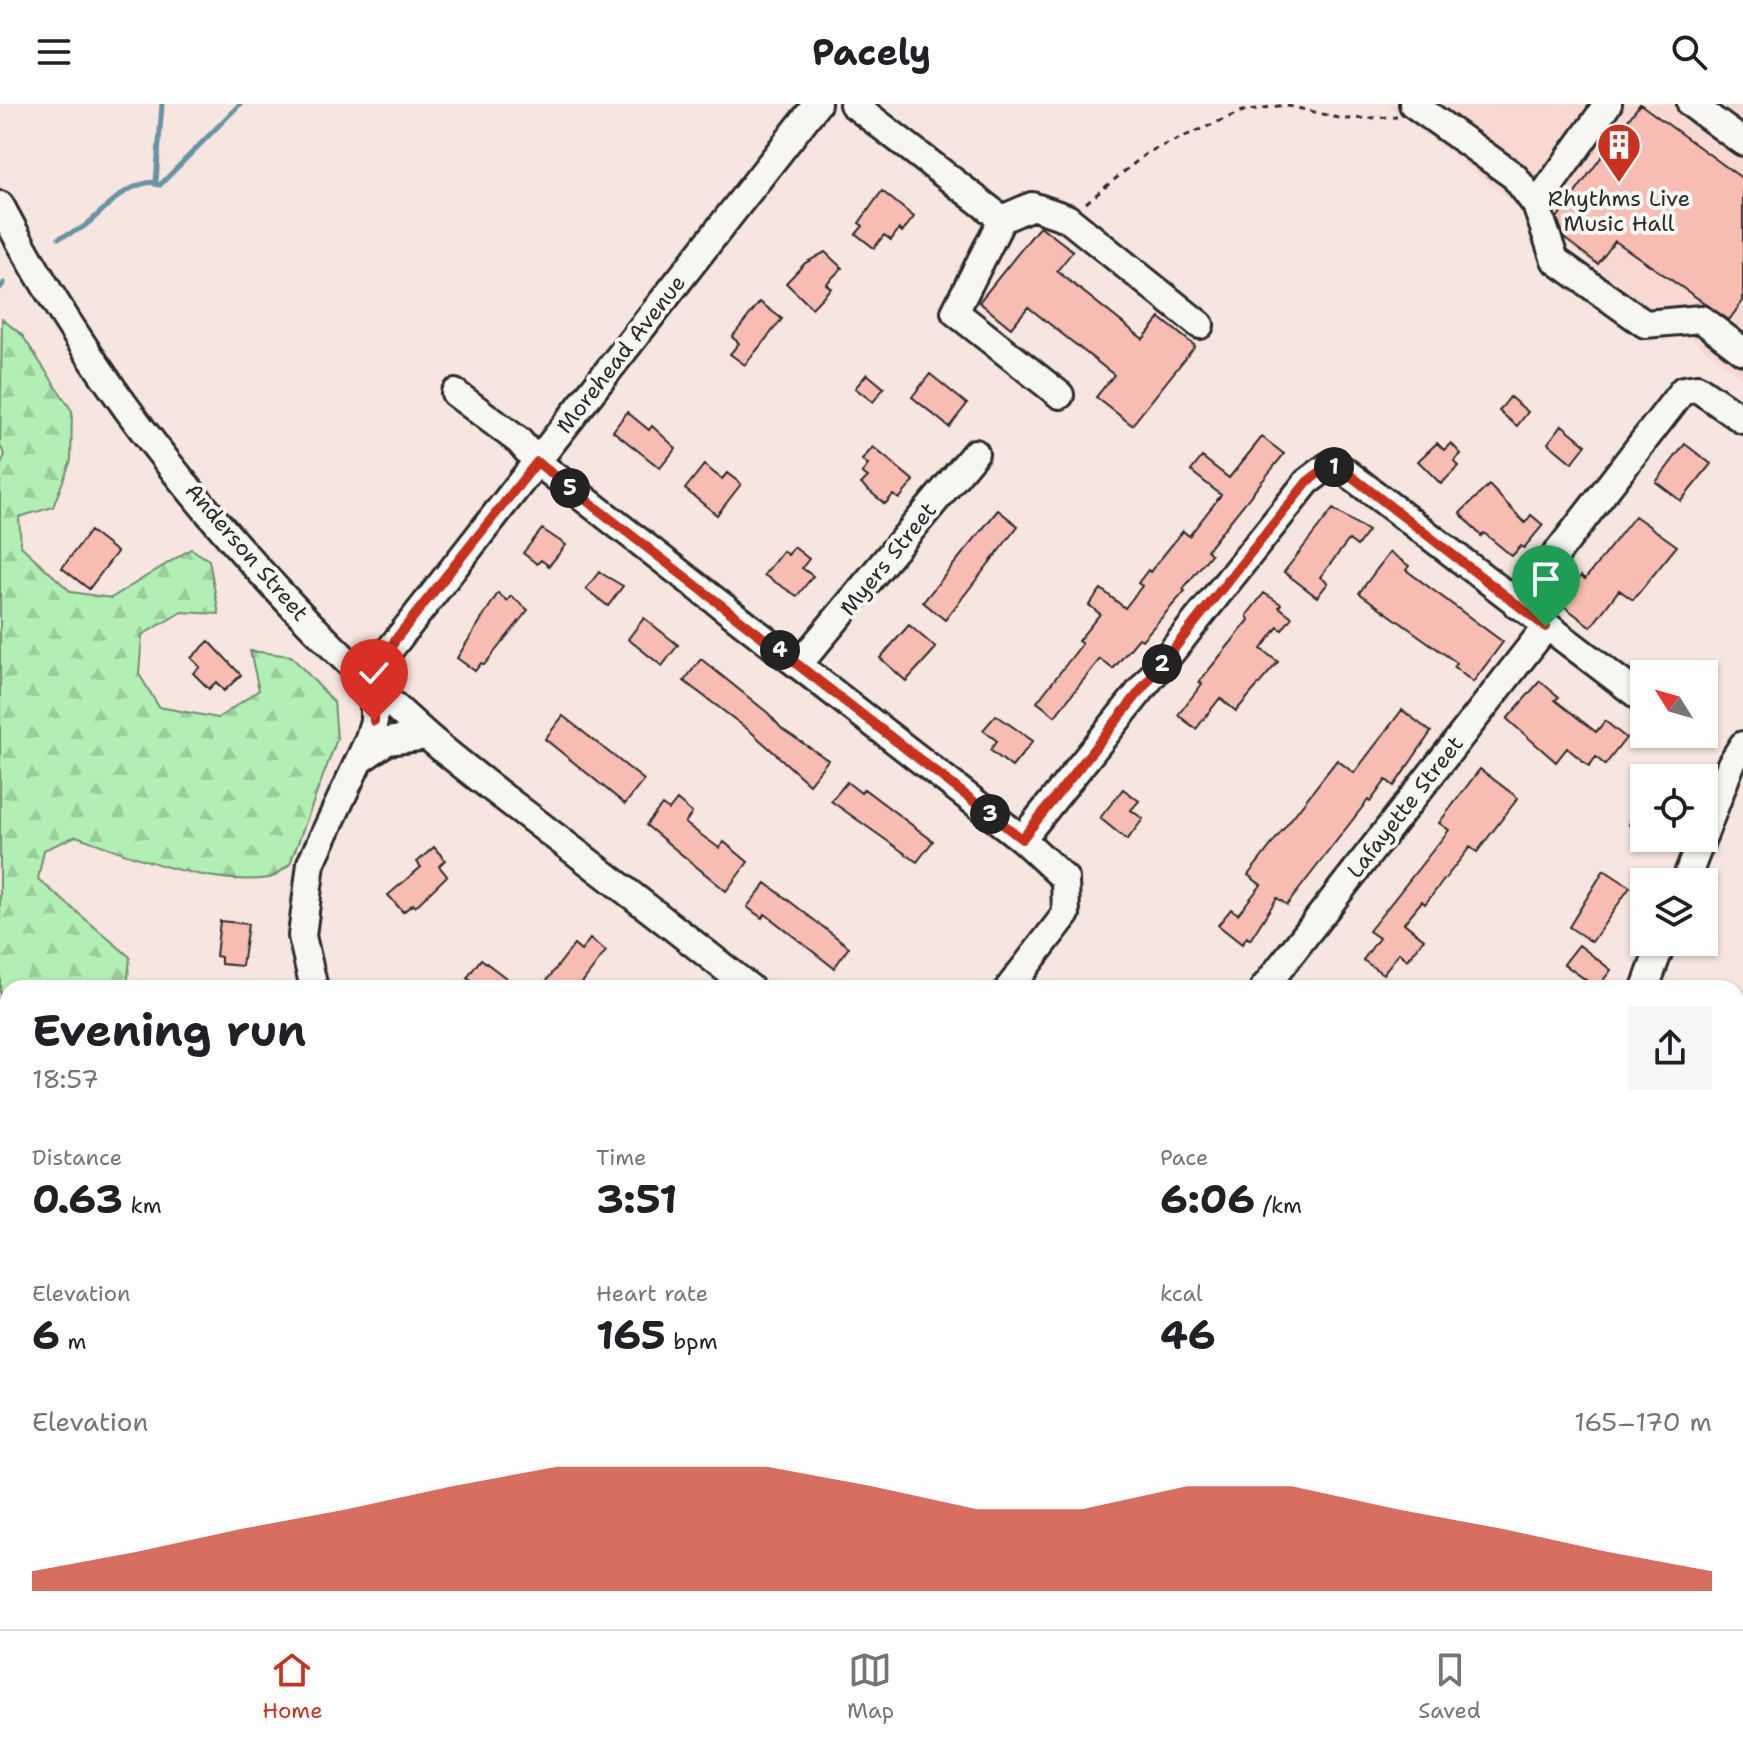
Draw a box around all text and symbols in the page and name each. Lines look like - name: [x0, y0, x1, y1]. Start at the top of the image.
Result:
- text: Pacely: [812, 28, 931, 77]
- icon: menu: [32, 30, 76, 74]
- icon: search: [1667, 30, 1711, 74]
- building icon: Rhythms Live Music Hall: [1595, 121, 1643, 184]
- place label: Rhythms Live Music Hall: [1548, 184, 1690, 238]
- street label: Morehead Avenue: [550, 269, 692, 439]
- pin: 1: [1314, 447, 1354, 487]
- text: 1: [1329, 452, 1339, 481]
- pin: 5: [550, 468, 590, 508]
- text: 5: [563, 473, 577, 502]
- street label: Anderson Street: [179, 477, 315, 627]
- street label: Myers Street: [833, 496, 943, 622]
- pin: [1512, 545, 1580, 627]
- icon: arrive: [1524, 557, 1568, 601]
- pin: 4: [760, 630, 800, 670]
- text: 4: [772, 635, 788, 664]
- pin: [340, 639, 408, 721]
- pin: 2: [1142, 644, 1182, 684]
- text: 2: [1154, 649, 1170, 678]
- icon: check: [352, 651, 396, 695]
- north arrow: [1630, 660, 1718, 748]
- map controls: [1630, 660, 1718, 956]
- street label: Lafayette Street: [1340, 730, 1470, 884]
- button: locate: [1630, 764, 1718, 852]
- pin: 3: [970, 794, 1010, 834]
- text: 3: [982, 799, 998, 828]
- button: layers: [1630, 868, 1718, 956]
- text: Evening run: [32, 1001, 306, 1060]
- button: share: [1628, 1006, 1712, 1090]
- text: 18:57: [32, 1061, 99, 1096]
- text: Distance: [32, 1143, 122, 1172]
- text: Time: [596, 1143, 646, 1172]
- text: Pace: [1160, 1143, 1208, 1172]
- text: 0.63: [32, 1172, 123, 1226]
- text: 3:51: [596, 1172, 677, 1226]
- text: 6:06: [1160, 1172, 1255, 1226]
- text: km: [123, 1191, 162, 1220]
- text: /km: [1255, 1191, 1302, 1220]
- text: Elevation: [32, 1279, 130, 1308]
- text: Heart rate: [596, 1279, 708, 1308]
- text: kcal: [1160, 1279, 1203, 1308]
- text: 6: [32, 1308, 60, 1362]
- text: 165: [596, 1308, 666, 1362]
- text: 46: [1160, 1308, 1216, 1362]
- text: m: [60, 1327, 86, 1356]
- text: bpm: [666, 1327, 718, 1356]
- text: Elevation: [32, 1404, 148, 1439]
- text: 165–170 m: [1574, 1404, 1712, 1439]
- tab: Home: [262, 1648, 323, 1725]
- tab: Map: [847, 1648, 894, 1725]
- tab: Saved: [1418, 1648, 1481, 1725]

